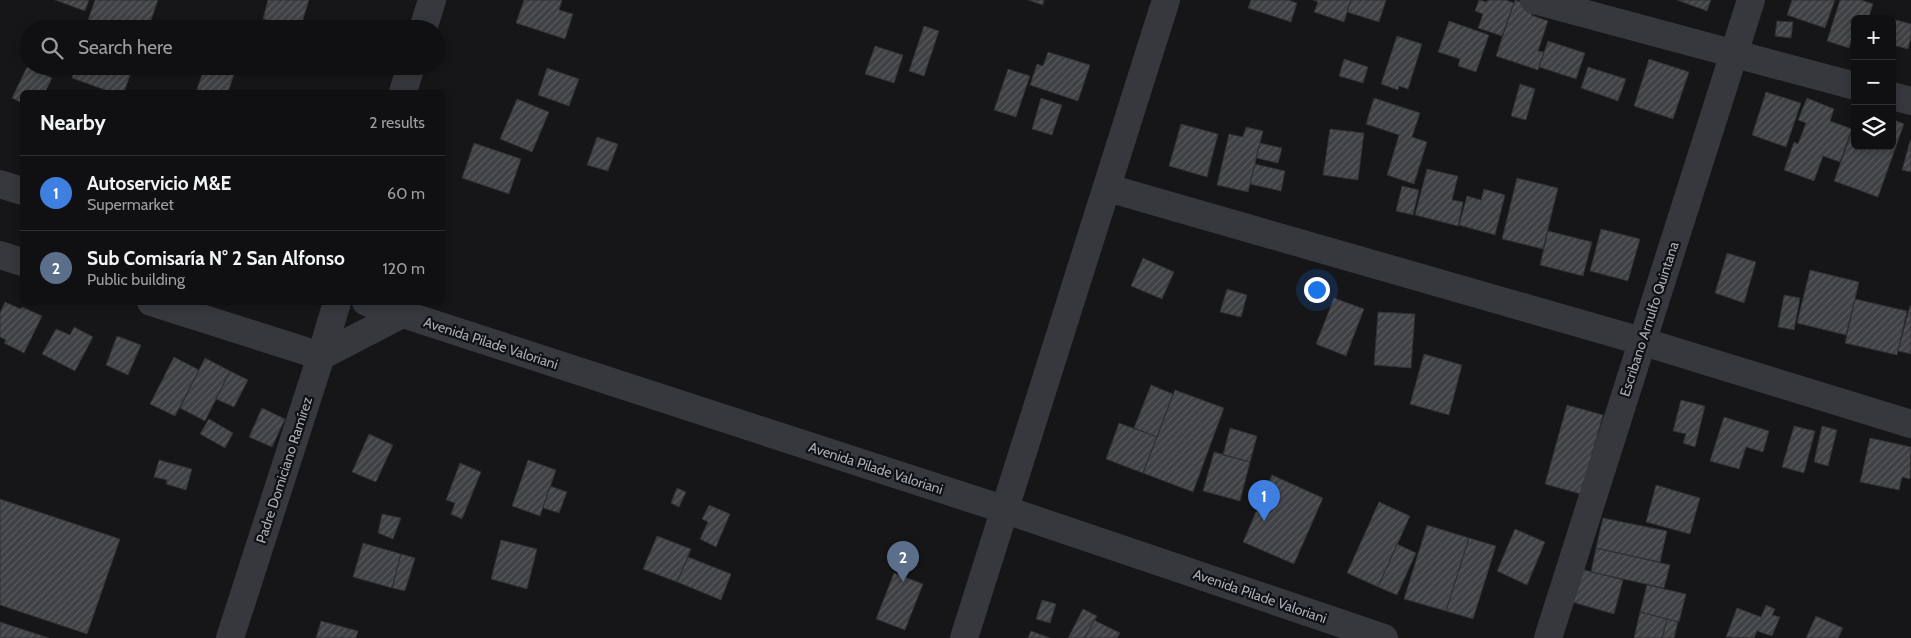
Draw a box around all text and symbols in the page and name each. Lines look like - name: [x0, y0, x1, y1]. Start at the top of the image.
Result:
- map controls: [1851, 15, 1896, 150]
- button: +: [1851, 15, 1896, 60]
- search box: [20, 20, 445, 75]
- icon: search: [38, 34, 66, 62]
- text: Search here: [78, 36, 172, 59]
- button: −: [1851, 60, 1896, 105]
- button: layers: [1851, 105, 1896, 150]
- text: Nearby: [40, 110, 106, 135]
- text: 2 results: [369, 113, 425, 132]
- text: Autoservicio M&E: [87, 172, 231, 195]
- text: 1: [53, 184, 59, 203]
- text: 60 m: [387, 184, 425, 203]
- text: Supermarket: [87, 195, 174, 214]
- street label: Escribano Arnulfo Quintana: [1615, 239, 1683, 399]
- text: Sub Comisaría N° 2 San Alfonso: [87, 247, 345, 270]
- text: 2: [52, 259, 60, 278]
- text: 120 m: [383, 259, 425, 278]
- text: Public building: [87, 270, 185, 289]
- your location: [1304, 277, 1330, 303]
- street label: Avenida Pilade Valoriani: [422, 313, 560, 373]
- street label: Padre Domiciano Ramírez: [252, 394, 316, 546]
- street label: Avenida Pilade Valoriani: [807, 438, 945, 498]
- pin: 1: [1248, 480, 1280, 521]
- pin: 2: [887, 541, 919, 582]
- street label: Avenida Pilade Valoriani: [1191, 565, 1329, 627]

